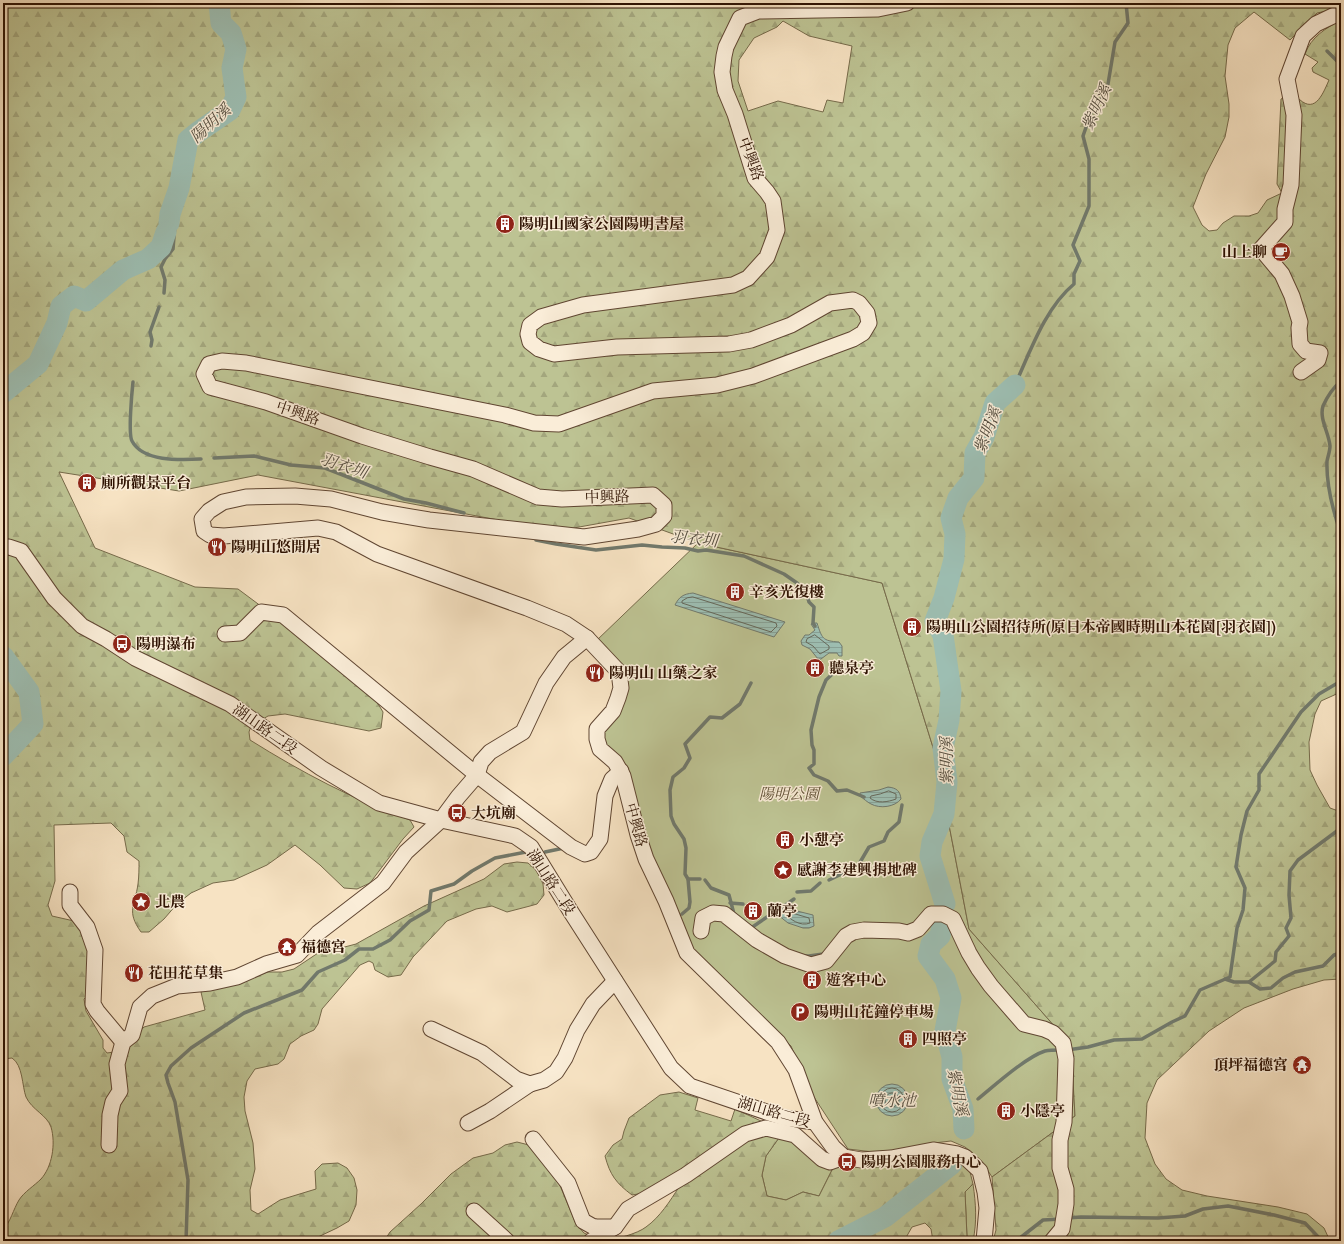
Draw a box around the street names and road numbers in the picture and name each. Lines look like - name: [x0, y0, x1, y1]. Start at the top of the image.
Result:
- street label: 中興路: [735, 134, 768, 183]
- street label: 中興路: [274, 396, 323, 429]
- street label: 中興路: [584, 486, 630, 507]
- street label: 湖山路二段: [229, 699, 301, 758]
- street label: 中興路: [621, 801, 652, 849]
- street label: 湖山路二段: [523, 845, 580, 918]
- street label: 湖山路二段: [735, 1092, 813, 1131]

